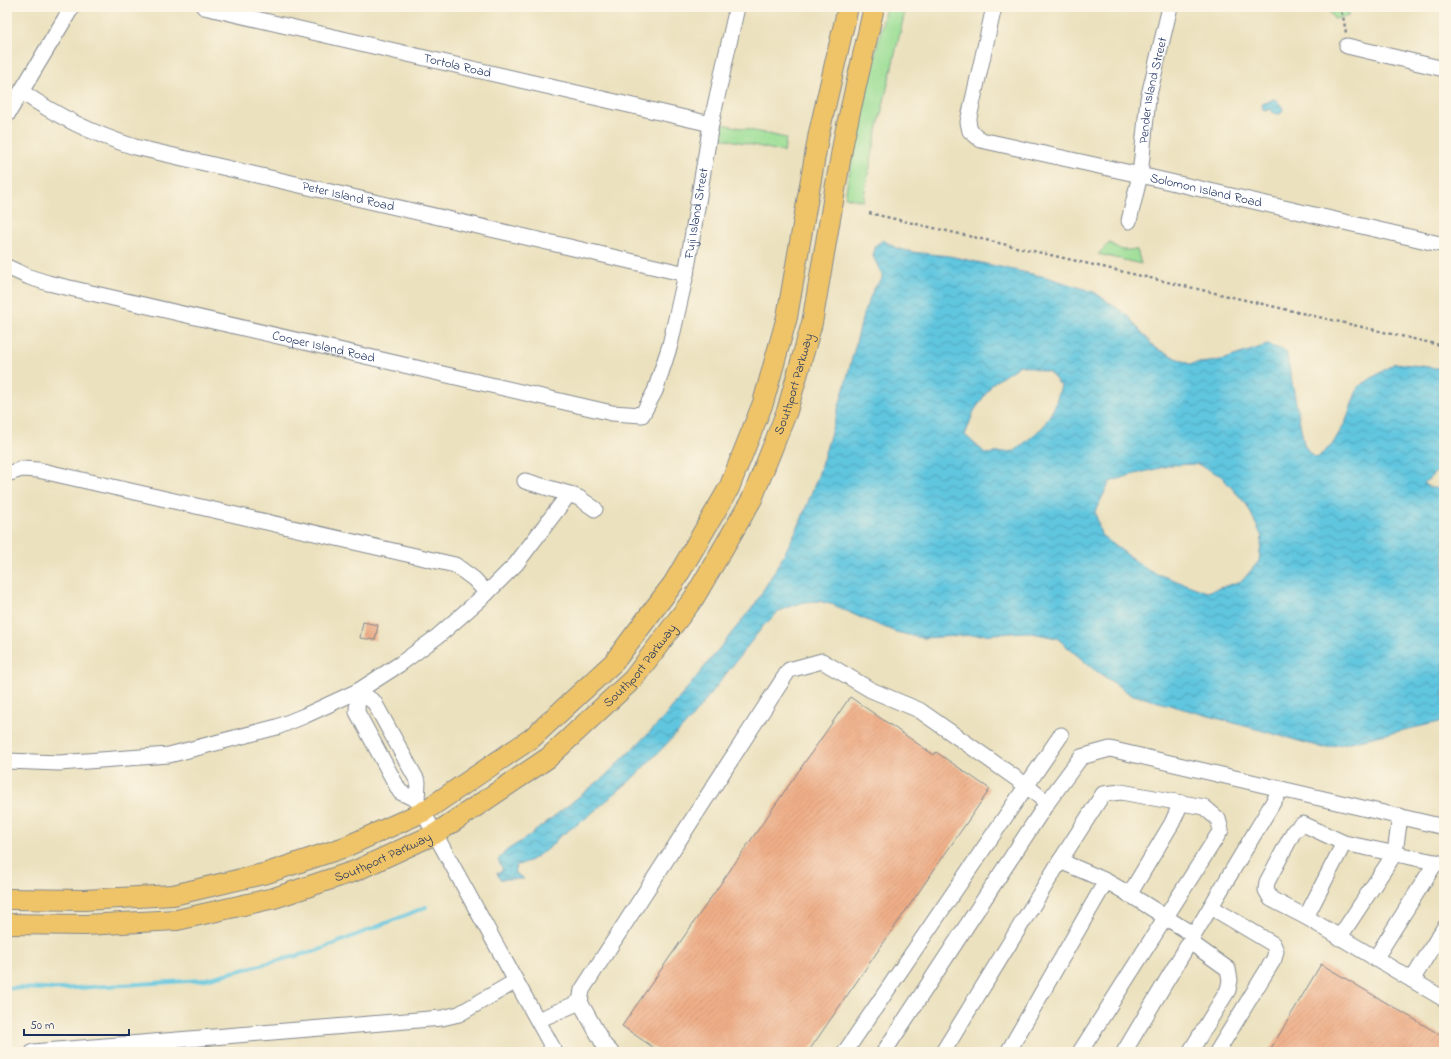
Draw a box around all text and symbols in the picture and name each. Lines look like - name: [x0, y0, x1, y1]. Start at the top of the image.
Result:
- street label: Pender Island Street: [1134, 35, 1172, 145]
- street label: Tortola Road: [421, 48, 494, 83]
- street label: Fuji Island Street: [679, 166, 713, 261]
- street label: Solomon Island Road: [1148, 168, 1265, 212]
- street label: Peter Island Road: [300, 176, 397, 216]
- street label: Cooper Island Road: [270, 325, 378, 368]
- street label: Southport Parkway: [769, 331, 819, 437]
- street label: Southport Parkway: [599, 620, 682, 712]
- street label: Southport Parkway: [332, 827, 435, 887]
- scale bar: [24, 1011, 129, 1037]
- text: 50 m: [30, 1017, 54, 1035]

